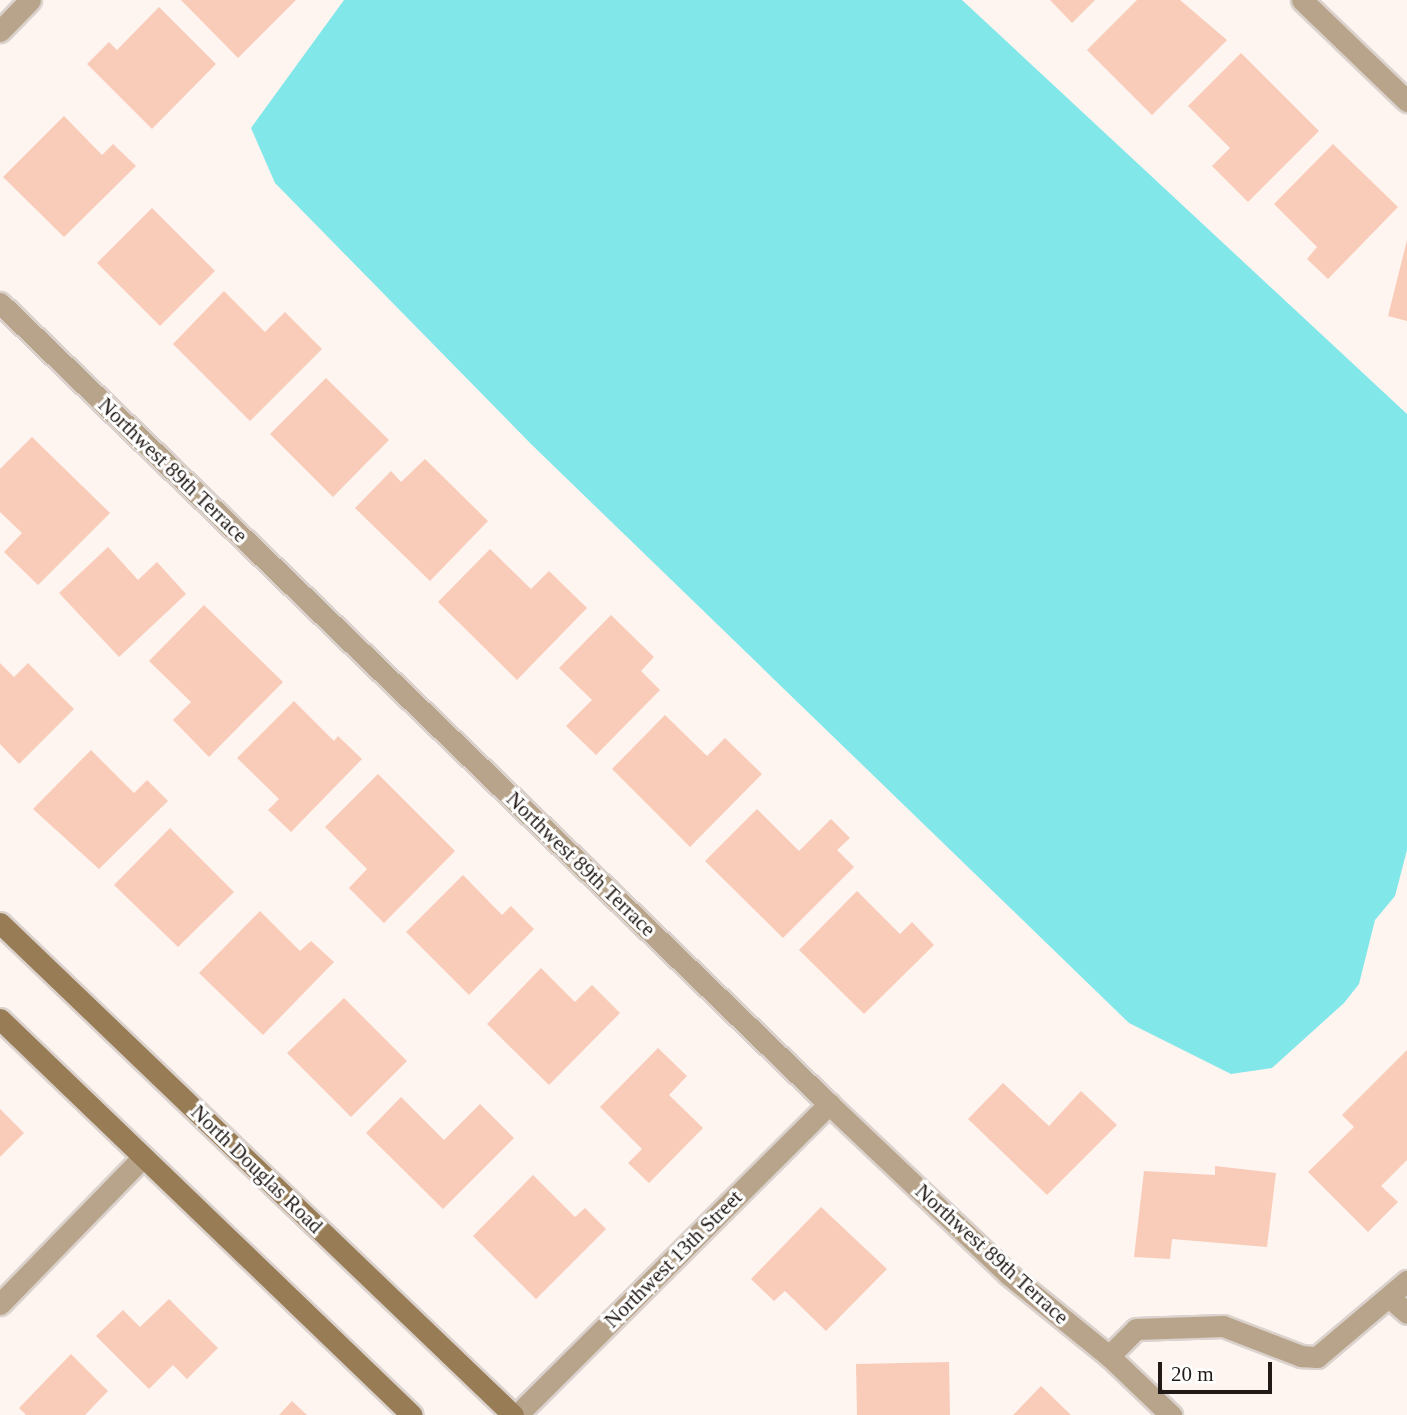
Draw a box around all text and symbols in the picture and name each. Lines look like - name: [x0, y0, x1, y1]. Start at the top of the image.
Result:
- street label: Northwest 89th Terrace: [93, 392, 253, 548]
- street label: Northwest 89th Terrace: [501, 786, 661, 942]
- street label: North Douglas Road: [186, 1100, 328, 1238]
- street label: Northwest 89th Terrace: [910, 1178, 1074, 1330]
- street label: Northwest 13th Street: [599, 1185, 747, 1333]
- scale bar: [1162, 1348, 1276, 1392]
- text: 20 m: [1171, 1362, 1214, 1386]

